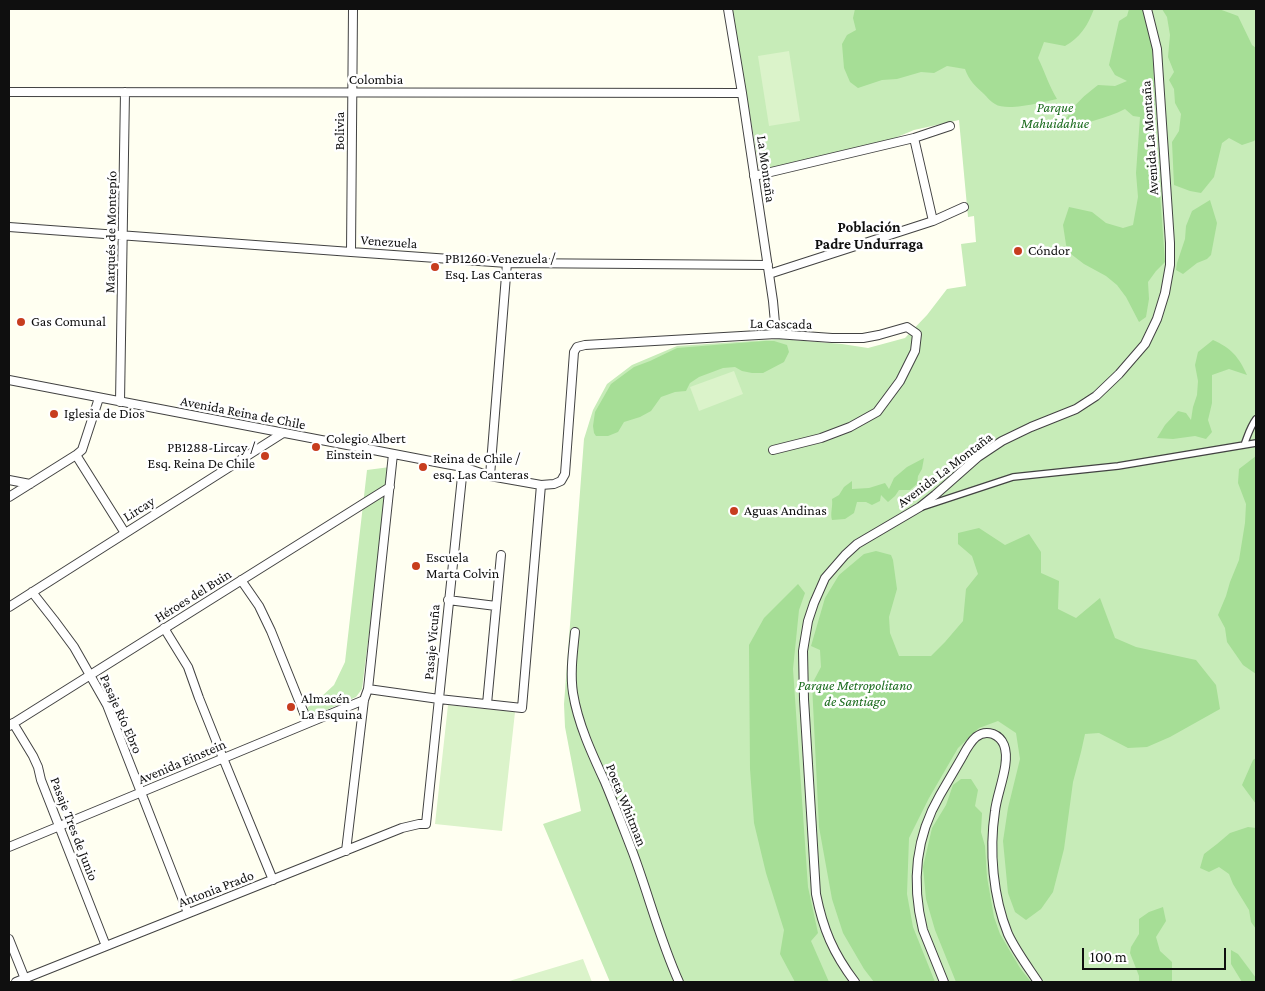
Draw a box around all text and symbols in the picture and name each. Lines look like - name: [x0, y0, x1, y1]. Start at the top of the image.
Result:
- street label: Colombia: [349, 72, 403, 88]
- street label: Avenida La Montaña: [1138, 80, 1162, 196]
- park label: Parque Mahuidahue: [1021, 100, 1089, 132]
- street label: Bolivia: [332, 112, 348, 150]
- street label: La Montaña: [753, 135, 779, 203]
- street label: Marqués de Montepío: [102, 171, 120, 293]
- district label: Población Padre Undurraga: [815, 218, 923, 253]
- street label: Venezuela: [360, 232, 418, 252]
- place label: Cóndor: [1028, 243, 1070, 259]
- marker: Cóndor: [1012, 245, 1024, 257]
- place label: PB1260-Venezuela / Esq. Las Canteras: [445, 251, 555, 284]
- marker: PB1260-Venezuela / Esq. Las Canteras: [429, 261, 441, 273]
- place label: Gas Comunal: [31, 314, 106, 330]
- street label: La Cascada: [750, 315, 812, 333]
- marker: Gas Comunal: [15, 316, 27, 328]
- street label: Avenida Reina de Chile: [179, 393, 307, 433]
- place label: Iglesia de Dios: [64, 406, 145, 422]
- marker: Iglesia de Dios: [48, 408, 60, 420]
- street label: Avenida La Montaña: [894, 429, 996, 511]
- place label: Colegio Albert Einstein: [326, 431, 406, 464]
- place label: PB1288-Lircay / Esq. Reina De Chile: [148, 440, 255, 472]
- marker: Colegio Albert Einstein: [310, 441, 322, 453]
- marker: PB1288-Lircay / Esq. Reina De Chile: [259, 450, 271, 462]
- place label: Reina de Chile / esq. Las Canteras: [433, 451, 529, 484]
- marker: Reina de Chile / esq. Las Canteras: [417, 461, 429, 473]
- street label: Lircay: [120, 493, 158, 525]
- place label: Aguas Andinas: [744, 503, 827, 519]
- marker: Aguas Andinas: [728, 505, 740, 517]
- place label: Escuela Marta Colvin: [426, 550, 499, 582]
- marker: Escuela Marta Colvin: [410, 560, 422, 572]
- street label: Héroes del Buin: [152, 566, 234, 626]
- street label: Pasaje Vicuña: [420, 603, 444, 681]
- street label: Pasaje Río Ebro: [96, 672, 146, 756]
- park label: Parque Metropolitano de Santiago: [798, 678, 912, 710]
- place label: Almacén La Esquina: [301, 691, 362, 724]
- marker: Almacén La Esquina: [285, 701, 297, 713]
- street label: Avenida Einstein: [135, 736, 229, 788]
- street label: Poeta Whitman: [602, 761, 650, 849]
- street label: Pasaje Tres de Junio: [46, 775, 102, 883]
- street label: Antonia Prado: [176, 867, 256, 911]
- scale bar: [1085, 938, 1229, 970]
- text: 100 m: [1090, 949, 1127, 965]

